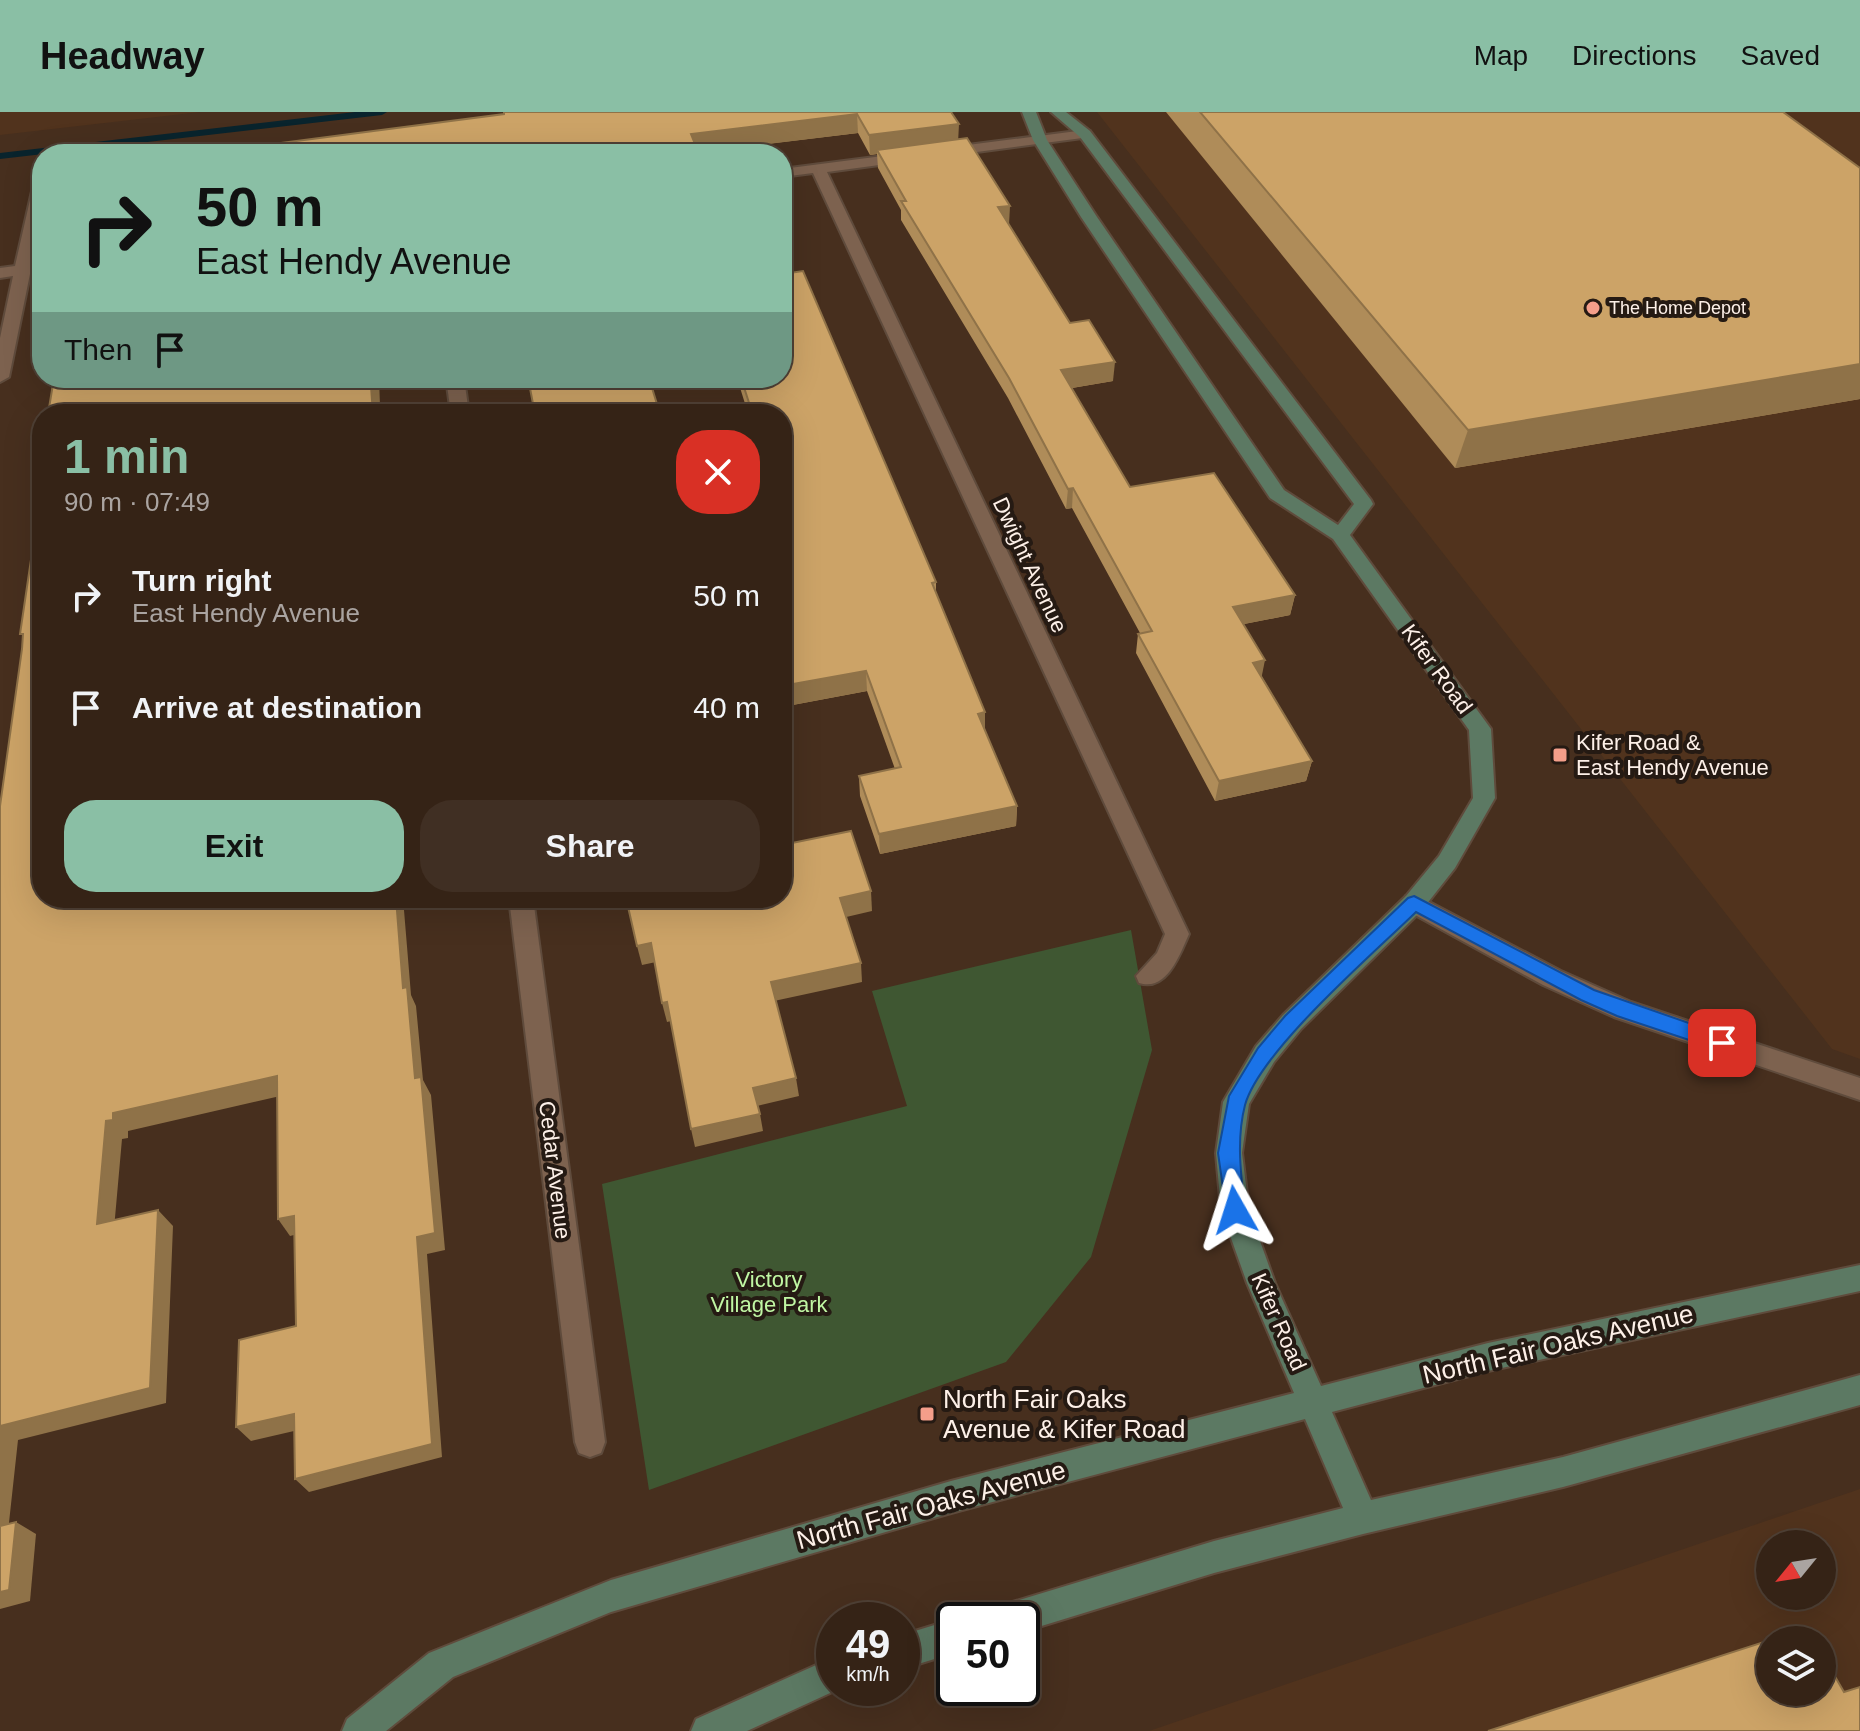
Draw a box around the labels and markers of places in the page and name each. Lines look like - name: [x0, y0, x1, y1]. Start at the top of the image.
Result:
- place label: The Home Depot: [1609, 298, 1746, 318]
- marker: The Home Depot: [1584, 299, 1602, 317]
- place label: Kifer Road & East Hendy Avenue: [1576, 730, 1769, 780]
- marker: Kifer Road & East Hendy Avenue: [1551, 746, 1569, 764]
- pin: [1688, 1009, 1756, 1077]
- place label: North Fair Oaks Avenue & Kifer Road: [943, 1384, 1185, 1444]
- marker: North Fair Oaks Avenue & Kifer Road: [918, 1405, 936, 1423]

